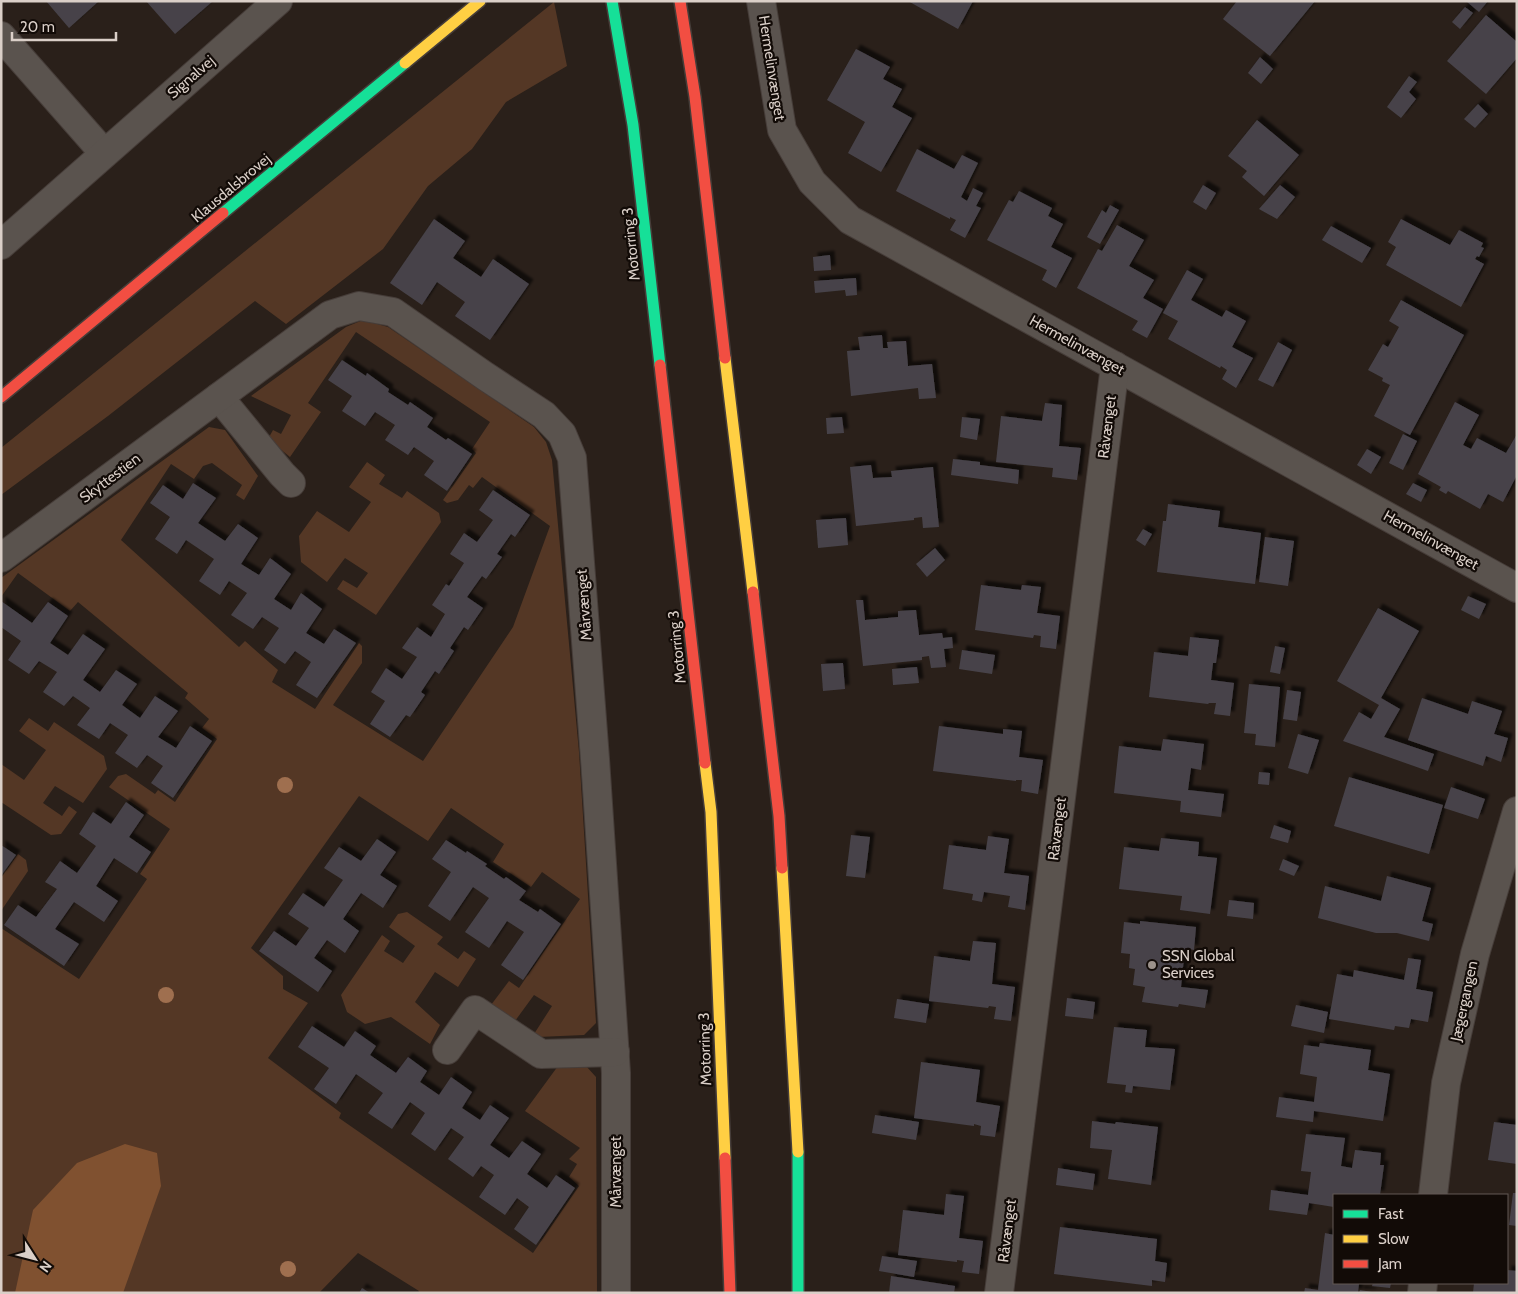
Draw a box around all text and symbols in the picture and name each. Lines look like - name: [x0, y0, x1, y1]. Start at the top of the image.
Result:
- scale bar: [12, 10, 116, 42]
- street label: Hermelinvænget: [755, 14, 789, 122]
- text: 20 m: [20, 18, 55, 36]
- street label: Signalvej: [164, 52, 218, 102]
- street label: Klausdalsbrovej: [188, 150, 274, 226]
- street label: Motorring 3: [618, 207, 644, 281]
- street label: Hermelinvænget: [1026, 311, 1128, 379]
- street label: Råvænget: [1094, 394, 1120, 460]
- street label: Skyttestien: [76, 449, 144, 507]
- street label: Hermelinvænget: [1380, 506, 1482, 574]
- street label: Mårvænget: [573, 569, 595, 641]
- street label: Motorring 3: [664, 610, 690, 684]
- street label: Råvænget: [1044, 796, 1070, 862]
- place label: SSN Global Services: [1162, 947, 1235, 982]
- marker: SSN Global Services: [1146, 959, 1158, 971]
- street label: Jægergangen: [1446, 959, 1481, 1044]
- street label: Motorring 3: [695, 1012, 715, 1086]
- street label: Mårvænget: [607, 1136, 625, 1208]
- legend: [1333, 1194, 1508, 1284]
- street label: Råvænget: [994, 1198, 1020, 1264]
- text: Fast: [1378, 1205, 1403, 1223]
- text: Slow: [1378, 1230, 1409, 1248]
- north arrow: [10, 1234, 60, 1284]
- text: Jam: [1377, 1255, 1402, 1273]
- text: N: [35, 1257, 56, 1276]

